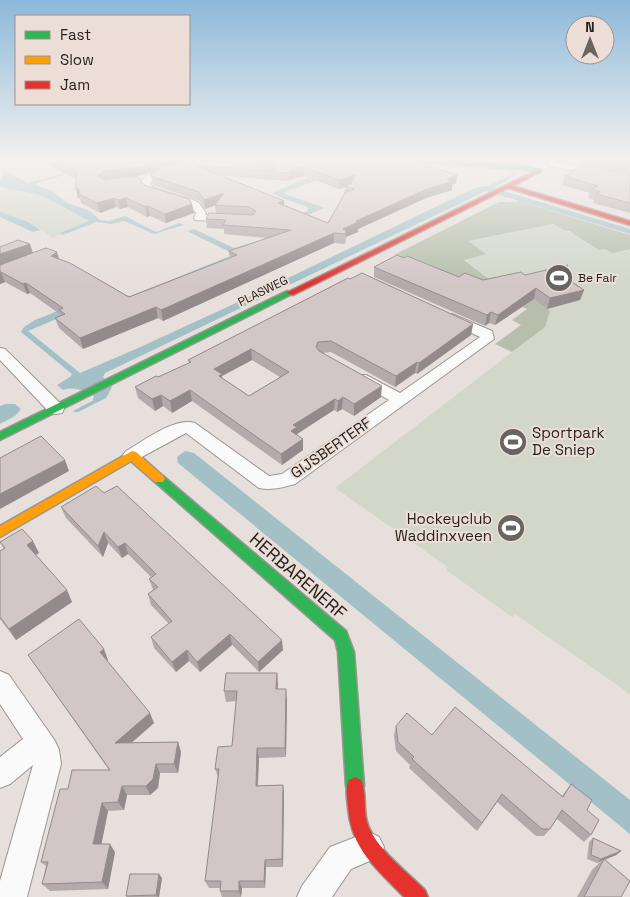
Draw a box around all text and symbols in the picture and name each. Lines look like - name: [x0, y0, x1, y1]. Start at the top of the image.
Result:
- legend: [15, 15, 190, 105]
- north arrow: [565, 15, 615, 65]
- text: N: [585, 18, 595, 36]
- text: Fast: [60, 25, 91, 44]
- text: Slow: [60, 50, 94, 69]
- text: Jam: [60, 75, 90, 94]
- sports icon: Be Fair: [544, 263, 574, 293]
- place label: Be Fair: [578, 270, 617, 286]
- street label: PLASWEG: [235, 272, 291, 310]
- street label: GIJSBERTERF: [287, 413, 375, 482]
- place label: Sportpark De Sniep: [532, 423, 605, 459]
- sports icon: Sportpark De Sniep: [498, 427, 528, 457]
- place label: Hockeyclub Waddinxveen: [395, 509, 492, 545]
- sports icon: Hockeyclub Waddinxveen: [496, 513, 526, 543]
- street label: HERBARENERF: [245, 527, 352, 624]

